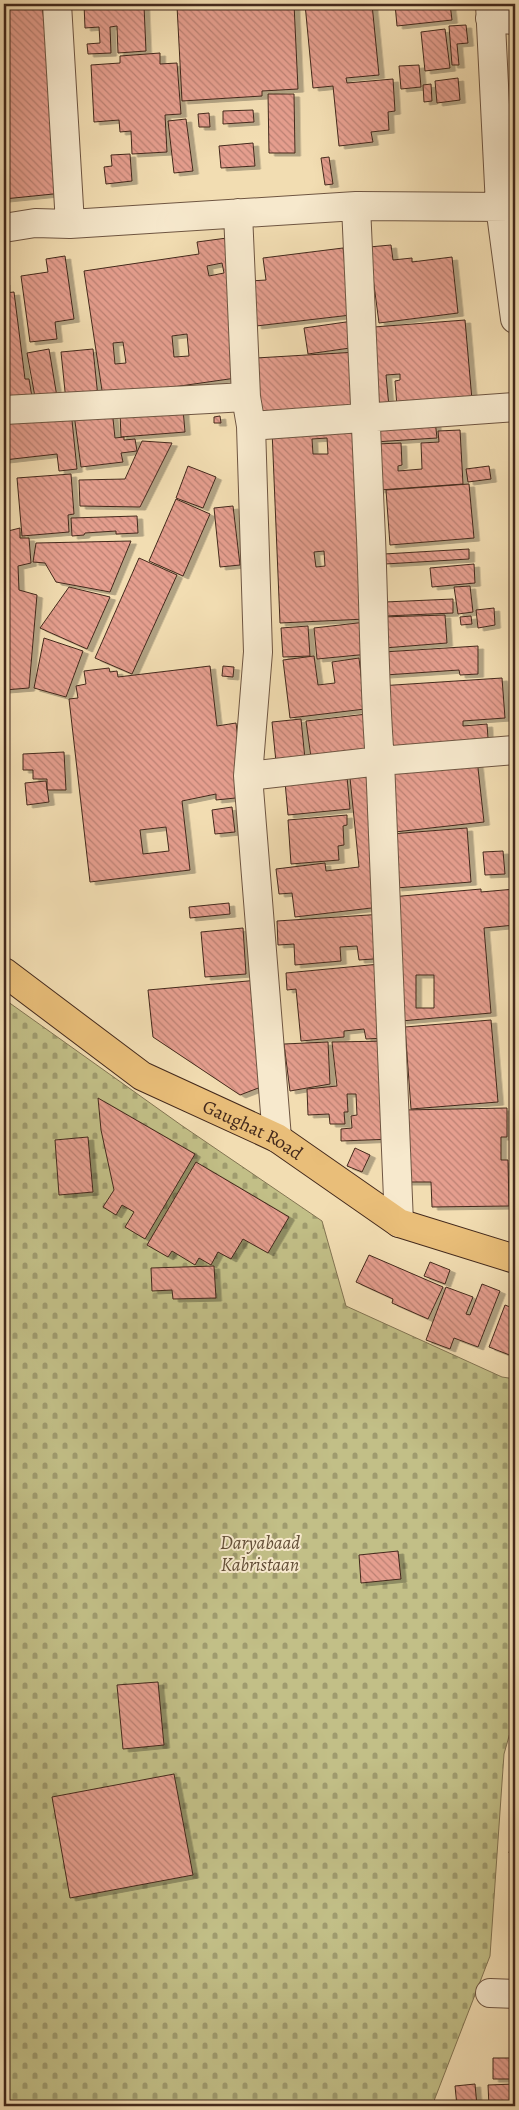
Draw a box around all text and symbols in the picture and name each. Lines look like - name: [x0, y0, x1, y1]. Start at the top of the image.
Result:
- street label: Gaughat Road: [198, 1094, 309, 1167]
- park label: Daryabaad Kabristaan: [220, 1530, 300, 1578]

